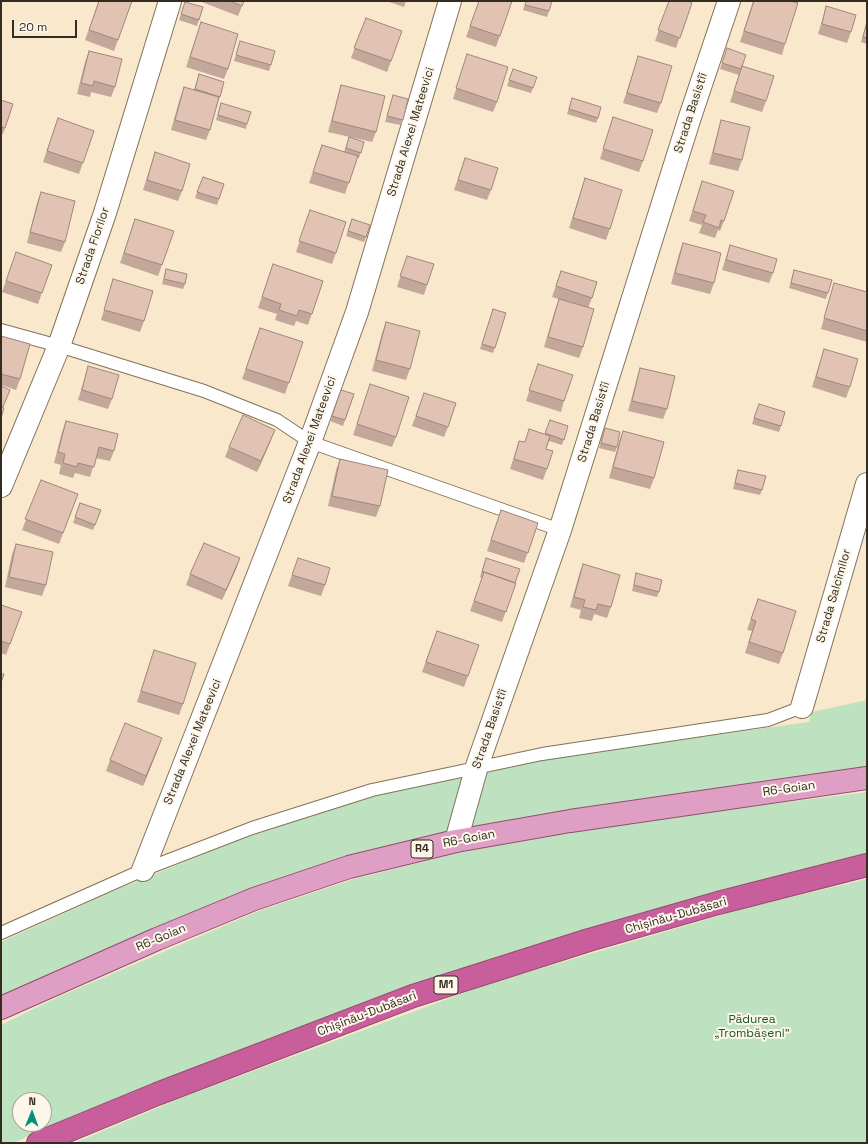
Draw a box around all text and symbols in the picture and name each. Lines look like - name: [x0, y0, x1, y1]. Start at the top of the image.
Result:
- scale bar: [14, 12, 79, 38]
- text: 20 m: [19, 19, 47, 35]
- street label: Strada Alexei Mateevici: [384, 66, 438, 198]
- street label: Strada Basistîi: [671, 71, 711, 155]
- street label: Strada Florilor: [73, 205, 113, 287]
- street label: Strada Alexei Mateevici: [280, 374, 340, 506]
- street label: Strada Basistîi: [575, 380, 613, 464]
- street label: Strada Salcîmilor: [814, 547, 854, 645]
- street label: Strada Alexei Mateevici: [161, 677, 225, 807]
- street label: Strada Basistîi: [470, 687, 510, 771]
- street label: R6-Goian: [762, 778, 816, 800]
- street label: R6-Goian: [442, 827, 496, 851]
- road number: R4: [411, 840, 433, 858]
- street label: Chișinău-Dubăsari: [624, 895, 728, 937]
- street label: R6-Goian: [134, 921, 188, 955]
- road number: M1: [434, 976, 458, 994]
- street label: Chișinău-Dubăsari: [316, 989, 418, 1039]
- park label: Pădurea „Trombășeni”: [714, 1013, 790, 1041]
- north arrow: [12, 1092, 52, 1132]
- text: N: [28, 1094, 36, 1108]

